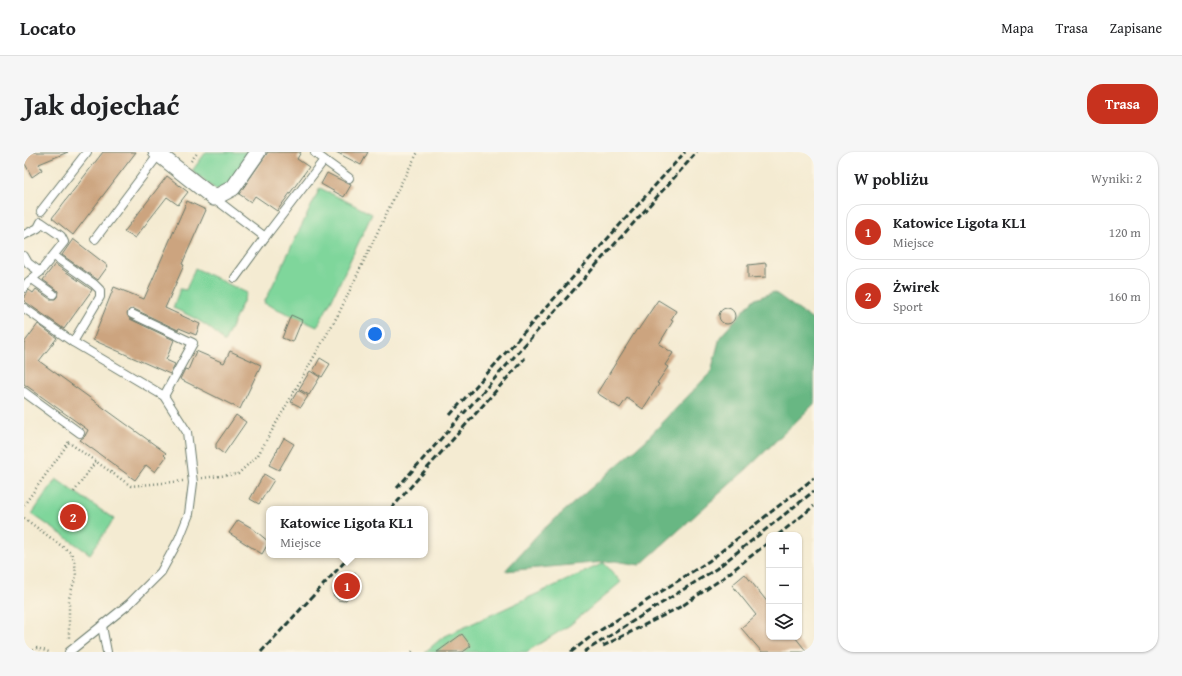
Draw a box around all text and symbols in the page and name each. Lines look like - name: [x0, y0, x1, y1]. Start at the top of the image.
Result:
- text: Locato: [20, 14, 76, 42]
- text: Mapa: [1001, 18, 1034, 38]
- text: Trasa: [1056, 18, 1088, 38]
- text: Zapisane: [1110, 18, 1162, 38]
- text: Jak dojechać: [24, 84, 179, 125]
- button: Trasa: [1087, 84, 1158, 124]
- text: W pobliżu: [854, 166, 929, 191]
- text: Wyniki: 2: [1091, 169, 1142, 188]
- text: Katowice Ligota KL1: [893, 212, 1027, 233]
- text: 1: [865, 223, 871, 242]
- text: 120 m: [1109, 223, 1141, 242]
- text: Miejsce: [893, 233, 934, 252]
- text: Żwirek: [893, 276, 939, 297]
- text: 2: [865, 287, 871, 306]
- text: 160 m: [1109, 287, 1141, 306]
- text: Sport: [893, 297, 923, 316]
- your location: [365, 324, 385, 344]
- pin: 2: [60, 502, 86, 532]
- popup: [266, 506, 428, 558]
- text: Katowice Ligota KL1: [280, 512, 414, 533]
- map controls: [766, 532, 802, 640]
- button: +: [766, 532, 802, 568]
- text: Miejsce: [280, 533, 321, 552]
- button: −: [766, 568, 802, 604]
- pin: 1: [334, 571, 360, 601]
- button: layers: [766, 604, 802, 640]

